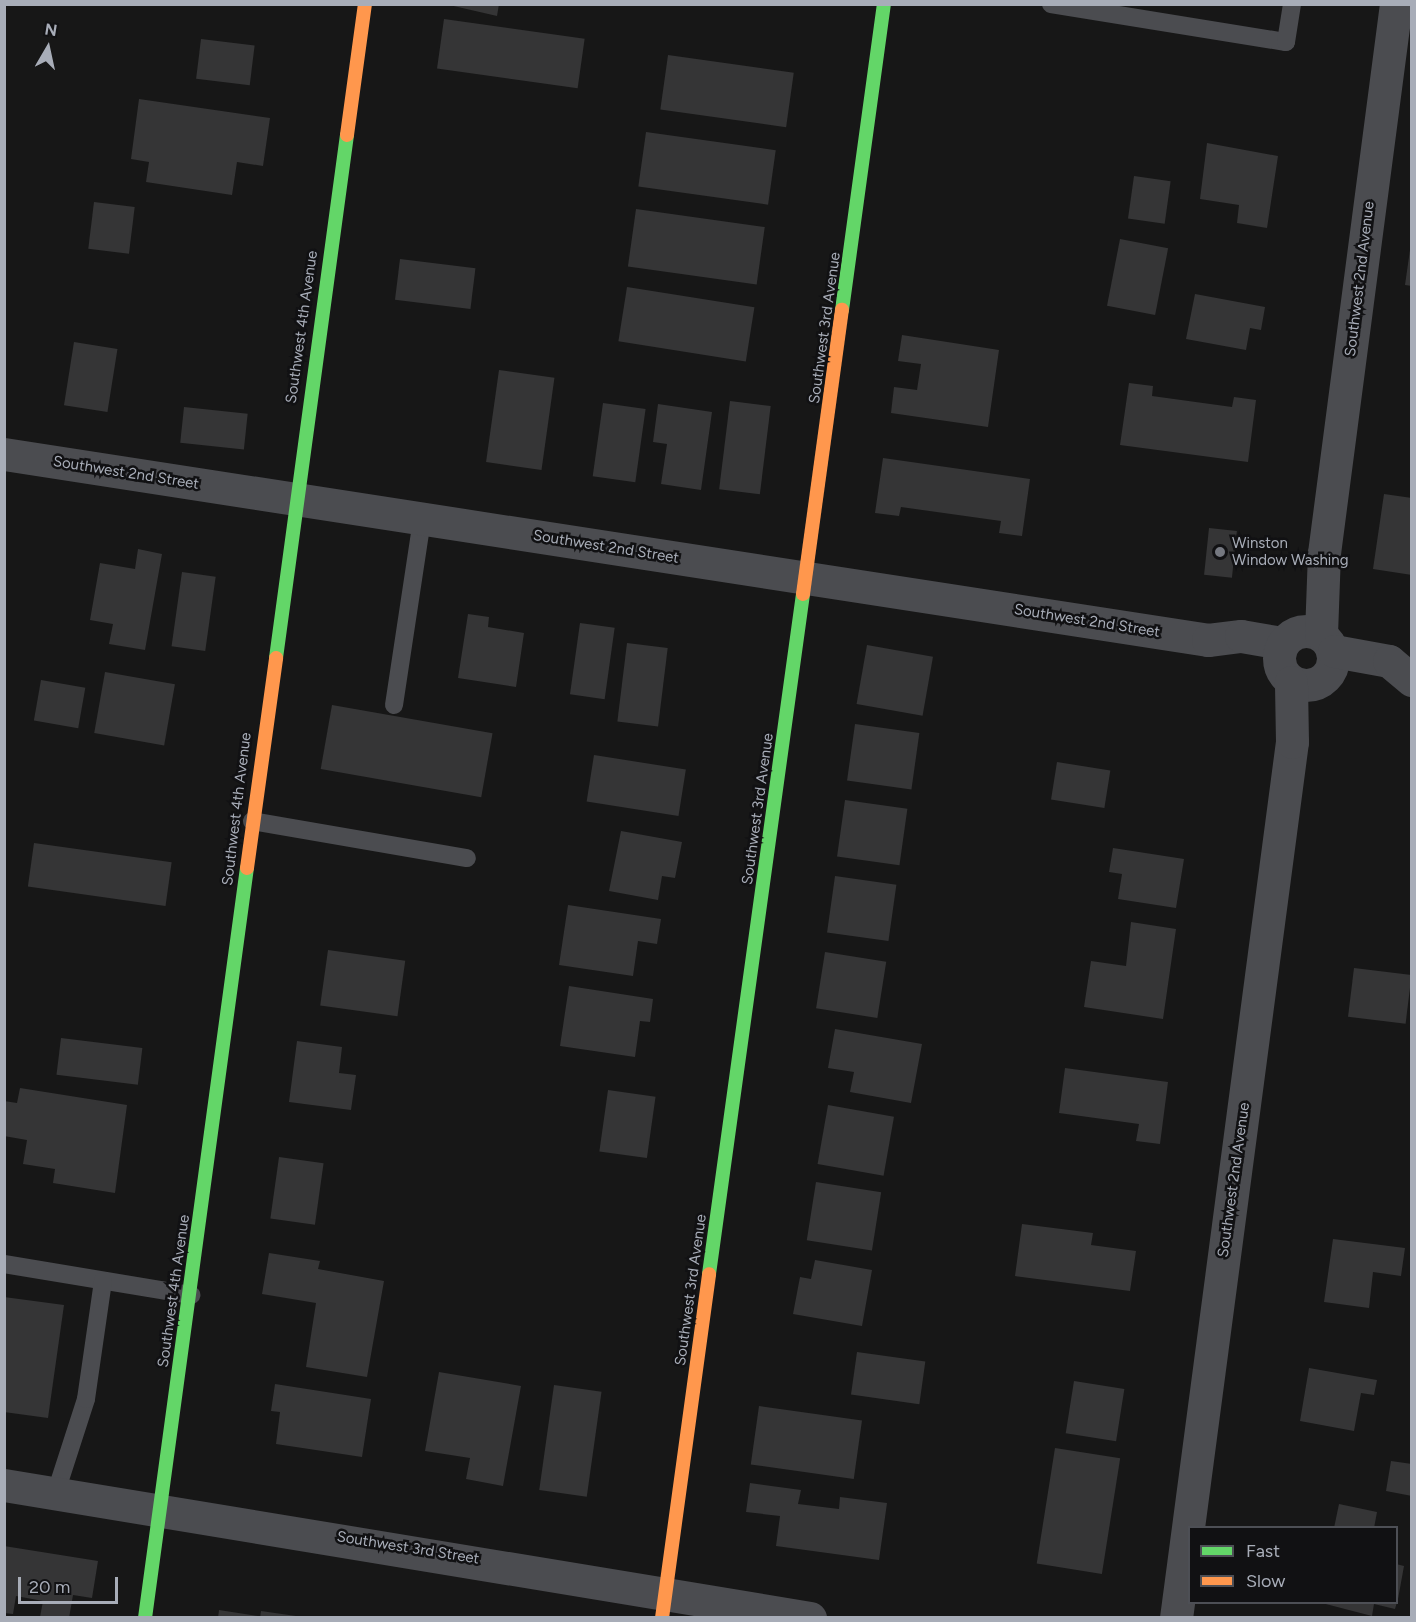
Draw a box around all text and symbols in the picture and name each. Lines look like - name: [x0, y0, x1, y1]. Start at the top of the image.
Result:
- north arrow: [18, 18, 78, 78]
- text: N: [43, 19, 58, 40]
- street label: Southwest 2nd Avenue: [1342, 200, 1378, 358]
- street label: Southwest 4th Avenue: [282, 249, 322, 405]
- street label: Southwest 3rd Avenue: [805, 251, 845, 405]
- street label: Southwest 2nd Street: [52, 453, 200, 493]
- street label: Southwest 2nd Street: [532, 527, 680, 567]
- place label: Winston Window Washing: [1232, 534, 1348, 569]
- marker: Winston Window Washing: [1213, 545, 1227, 559]
- street label: Southwest 2nd Street: [1013, 601, 1161, 641]
- street label: Southwest 4th Avenue: [219, 731, 255, 887]
- street label: Southwest 3rd Avenue: [738, 732, 778, 886]
- street label: Southwest 2nd Avenue: [1214, 1101, 1254, 1259]
- street label: Southwest 4th Avenue: [154, 1213, 194, 1369]
- street label: Southwest 3rd Avenue: [671, 1213, 711, 1367]
- legend: [1188, 1526, 1398, 1604]
- street label: Southwest 3rd Street: [335, 1528, 481, 1568]
- text: Fast: [1246, 1540, 1280, 1562]
- scale bar: [21, 1565, 122, 1603]
- text: Slow: [1246, 1570, 1285, 1592]
- text: 20 m: [29, 1576, 70, 1598]

